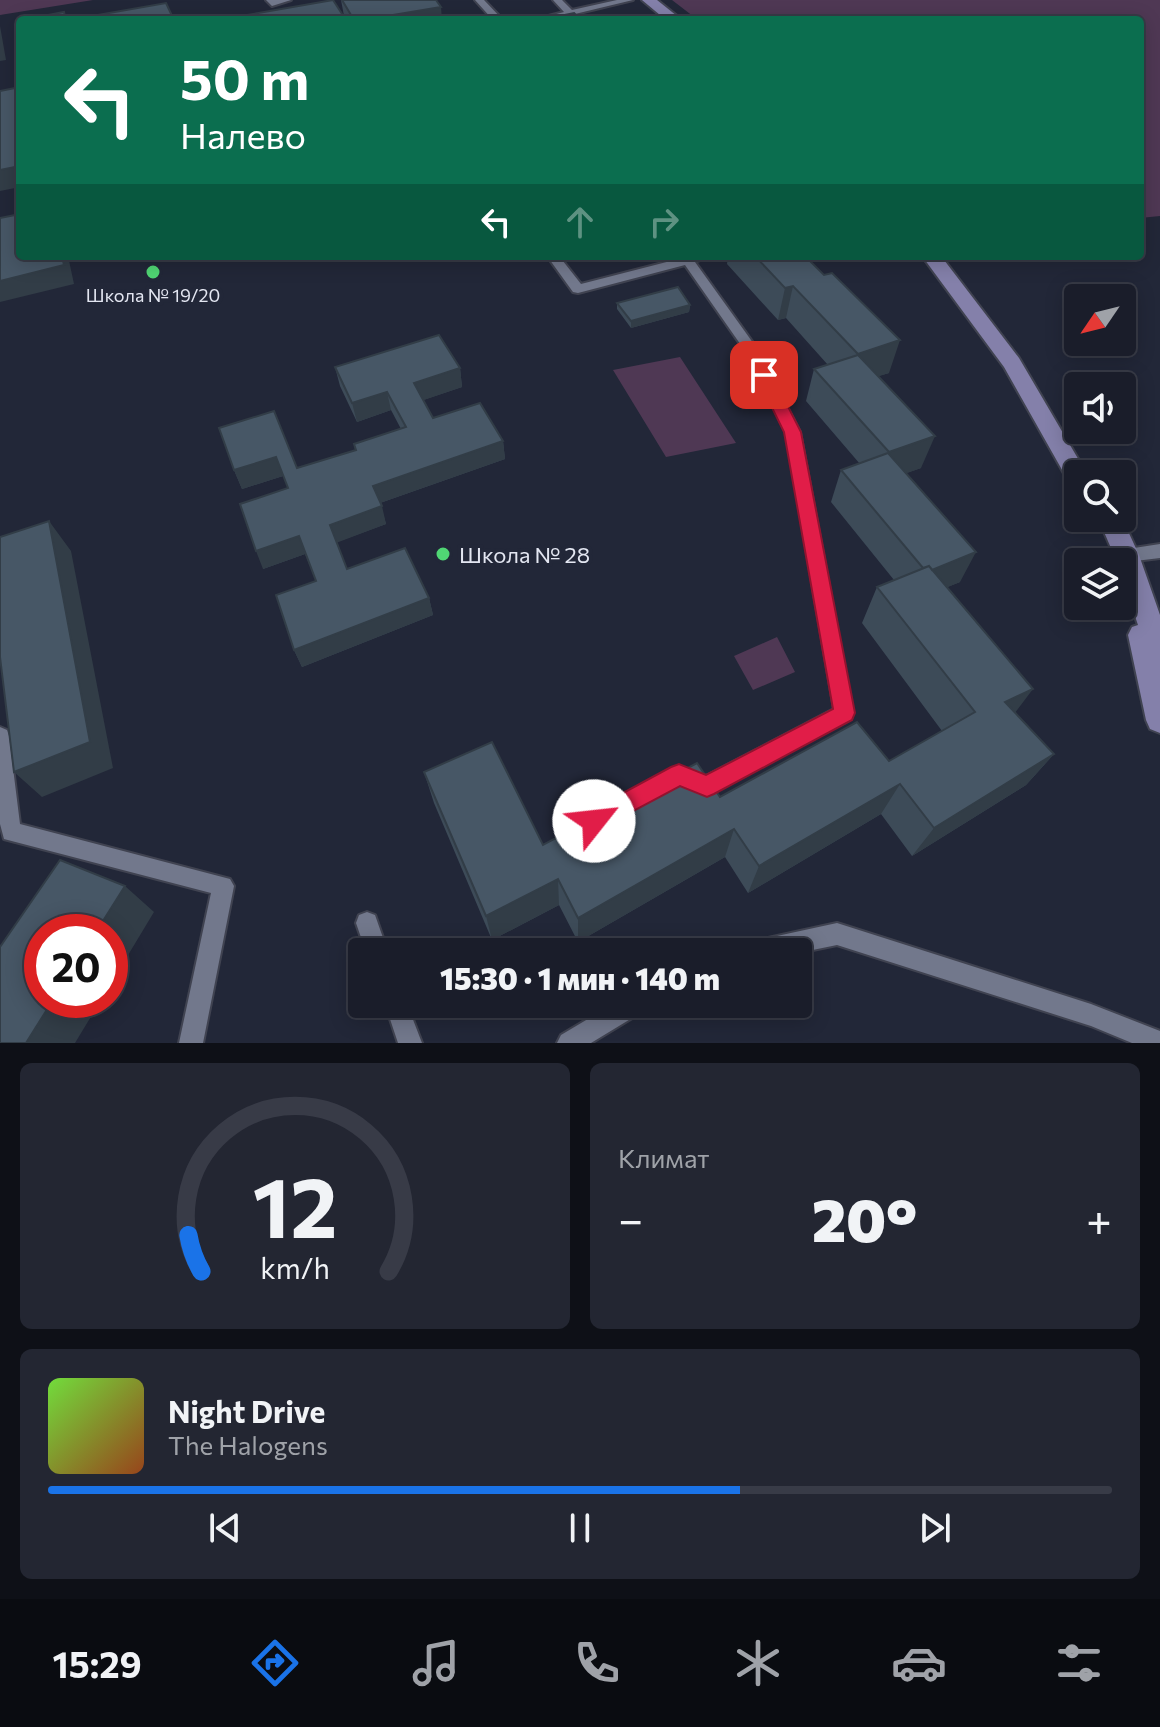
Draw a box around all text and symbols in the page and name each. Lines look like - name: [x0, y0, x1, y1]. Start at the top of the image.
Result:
- text: 50 m: [180, 43, 309, 112]
- icon: left: [48, 48, 152, 152]
- text: Налево: [180, 112, 306, 156]
- icon: left: [474, 200, 518, 244]
- icon: ahead: [558, 200, 602, 244]
- icon: right: [642, 200, 686, 244]
- marker: Школа № 19/20: [144, 263, 162, 281]
- place label: Школа № 19/20: [86, 284, 220, 306]
- north arrow: [1064, 284, 1136, 356]
- map controls: [1064, 284, 1136, 620]
- pin: [730, 341, 798, 409]
- icon: arrive: [742, 353, 786, 397]
- button: sound: [1064, 372, 1136, 444]
- button: search: [1064, 460, 1136, 532]
- place label: Школа № 28: [459, 541, 590, 568]
- marker: Школа № 28: [434, 545, 452, 563]
- button: layers: [1064, 548, 1136, 620]
- position arrow: [552, 779, 636, 863]
- speed limit sign: 20: [24, 914, 128, 1018]
- text: 15:30 · 1 мин · 140 m: [440, 959, 720, 996]
- text: Климат: [618, 1142, 710, 1173]
- text: 12: [253, 1153, 337, 1255]
- text: 20°: [812, 1181, 917, 1254]
- text: −: [618, 1191, 643, 1245]
- text: +: [1086, 1191, 1112, 1245]
- text: km/h: [260, 1250, 330, 1285]
- text: Night Drive: [168, 1392, 325, 1429]
- text: The Halogens: [168, 1429, 328, 1460]
- icon: previous: [203, 1506, 247, 1550]
- icon: pause: [558, 1506, 602, 1550]
- icon: next: [913, 1506, 957, 1550]
- icon: directions: [247, 1635, 303, 1691]
- icon: music: [408, 1635, 464, 1691]
- icon: phone: [569, 1635, 625, 1691]
- icon: climate: [730, 1635, 786, 1691]
- icon: car: [891, 1635, 947, 1691]
- icon: filters: [1051, 1635, 1107, 1691]
- text: 15:29: [52, 1641, 142, 1685]

